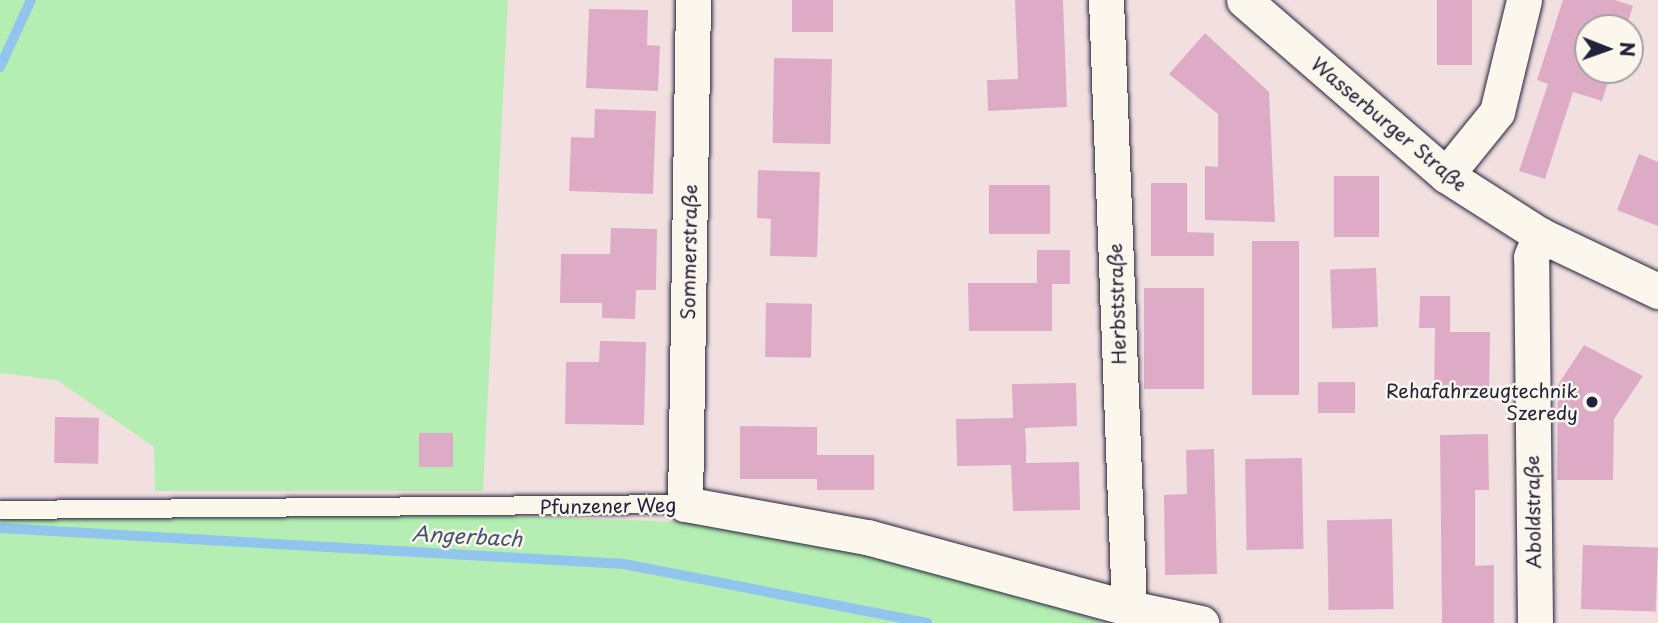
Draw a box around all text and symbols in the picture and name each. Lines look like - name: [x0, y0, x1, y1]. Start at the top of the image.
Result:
- north arrow: [1574, 14, 1644, 84]
- text: N: [1614, 42, 1642, 57]
- street label: Wasserburger Straße: [1306, 52, 1472, 196]
- street label: Sommerstraße: [676, 184, 702, 320]
- street label: Herbststraße: [1103, 243, 1131, 365]
- place label: Rehafahrzeugtechnik Szeredy: [1386, 380, 1578, 424]
- marker: Rehafahrzeugtechnik Szeredy: [1584, 394, 1600, 410]
- street label: Aboldstraße: [1521, 455, 1545, 569]
- street label: Pfunzener Weg: [538, 493, 678, 519]
- water label: Angerbach: [411, 520, 523, 550]

